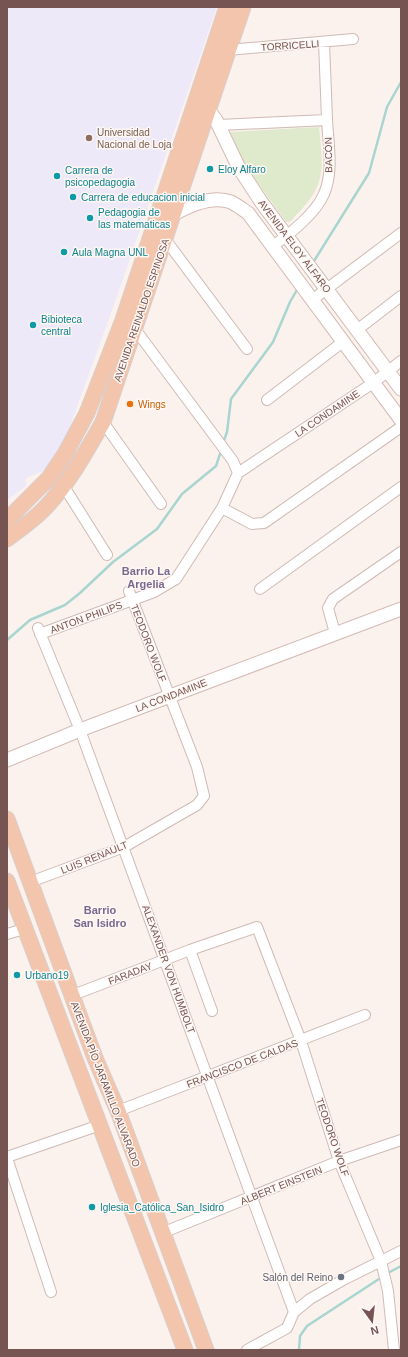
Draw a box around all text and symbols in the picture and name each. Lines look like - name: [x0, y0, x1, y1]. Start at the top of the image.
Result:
- street label: TORRICELLI: [260, 38, 320, 53]
- place label: Universidad Nacional de Loja: [97, 127, 172, 150]
- marker: Universidad Nacional de Loja: [84, 133, 94, 143]
- street label: BACÓN: [322, 137, 334, 173]
- marker: Eloy Alfaro: [205, 164, 215, 174]
- place label: Eloy Alfaro: [218, 164, 266, 175]
- place label: Carrera de psicopedagogia: [65, 165, 135, 188]
- marker: Carrera de psicopedagogia: [52, 171, 62, 181]
- marker: Carrera de educacion inicial: [68, 192, 78, 202]
- place label: Carrera de educacion inicial: [81, 192, 205, 203]
- street label: AVENIDA ELOY ALFARO: [256, 198, 333, 295]
- place label: Pedagogia de las matematicas: [98, 207, 170, 230]
- marker: Pedagogia de las matematicas: [85, 213, 95, 223]
- street label: AVENIDA REINALDO ESPINOSA: [112, 237, 171, 383]
- marker: Aula Magna UNL: [59, 247, 69, 257]
- place label: Aula Magna UNL: [72, 247, 149, 258]
- place label: Bibioteca central: [41, 314, 83, 337]
- marker: Bibioteca central: [28, 320, 38, 330]
- street label: LA CONDAMINE: [293, 388, 362, 439]
- marker: Wings: [125, 399, 135, 409]
- place label: Wings: [138, 399, 166, 410]
- district label: Barrio La Argelia: [122, 565, 171, 590]
- street label: ANTON PHILIPS: [49, 599, 124, 636]
- street label: TEODORO WOLF: [129, 603, 168, 684]
- street label: LA CONDAMINE: [134, 677, 209, 714]
- street label: LUIS RENAULT: [59, 839, 129, 876]
- street label: ALEXANDER VON HUMBOLT: [140, 903, 197, 1035]
- district label: Barrio San Isidro: [73, 904, 127, 929]
- street label: FARADAY: [107, 960, 154, 987]
- marker: Urbano19: [12, 970, 22, 980]
- place label: Urbano19: [25, 970, 69, 981]
- street label: AVENIDA PÍO JARAMILLO ALVARADO: [69, 1000, 143, 1169]
- street label: FRANCISCO DE CALDAS: [185, 1037, 300, 1090]
- street label: TEODORO WOLF: [314, 1096, 351, 1178]
- street label: ALBERT EINSTEIN: [239, 1164, 324, 1207]
- marker: Iglesia_Católica_San_Isidro: [87, 1202, 97, 1212]
- place label: Iglesia_Católica_San_Isidro: [100, 1202, 224, 1213]
- place label: Salón del Reino: [262, 1272, 333, 1283]
- marker: Salón del Reino: [336, 1272, 346, 1282]
- north arrow: [352, 1301, 392, 1341]
- text: N: [369, 1324, 380, 1337]

